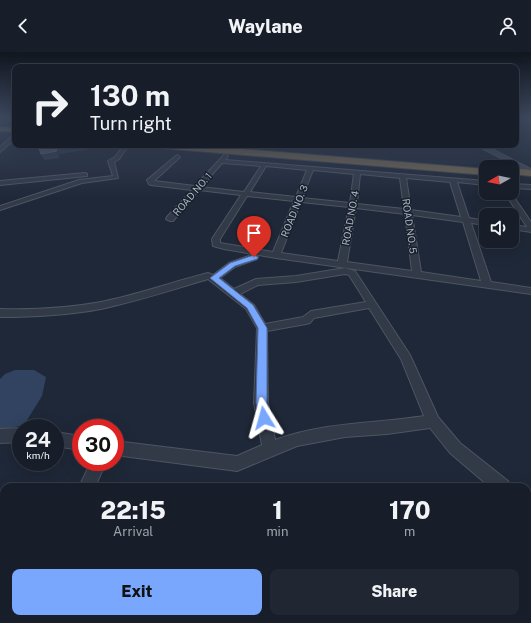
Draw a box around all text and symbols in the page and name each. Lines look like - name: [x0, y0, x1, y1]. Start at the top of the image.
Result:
- icon: back: [12, 15, 34, 37]
- icon: person: [497, 15, 519, 37]
- text: Waylane: [228, 16, 303, 37]
- text: 130 m: [90, 79, 170, 112]
- icon: right: [24, 80, 76, 132]
- text: Turn right: [90, 113, 172, 134]
- north arrow: [479, 160, 519, 200]
- map controls: [479, 160, 519, 248]
- street label: ROAD NO. 1: [170, 170, 214, 218]
- street label: ROAD NO. 3: [278, 183, 310, 239]
- street label: ROAD NO. 4: [339, 190, 361, 246]
- street label: ROAD NO. 5: [400, 198, 420, 254]
- button: sound: [479, 208, 519, 248]
- pin: [237, 216, 271, 257]
- icon: arrive: [243, 222, 265, 244]
- position arrow: [243, 397, 285, 439]
- speed limit sign: 30: [72, 419, 124, 471]
- text: 24: [25, 428, 51, 452]
- text: km/h: [26, 449, 50, 461]
- text: 22:15: [101, 496, 166, 524]
- text: 1: [272, 496, 283, 524]
- text: 170: [389, 496, 430, 524]
- text: Arrival: [113, 524, 153, 539]
- text: min: [266, 524, 288, 539]
- text: m: [404, 524, 415, 539]
- button: Exit: [12, 569, 262, 615]
- button: Share: [270, 569, 519, 615]

